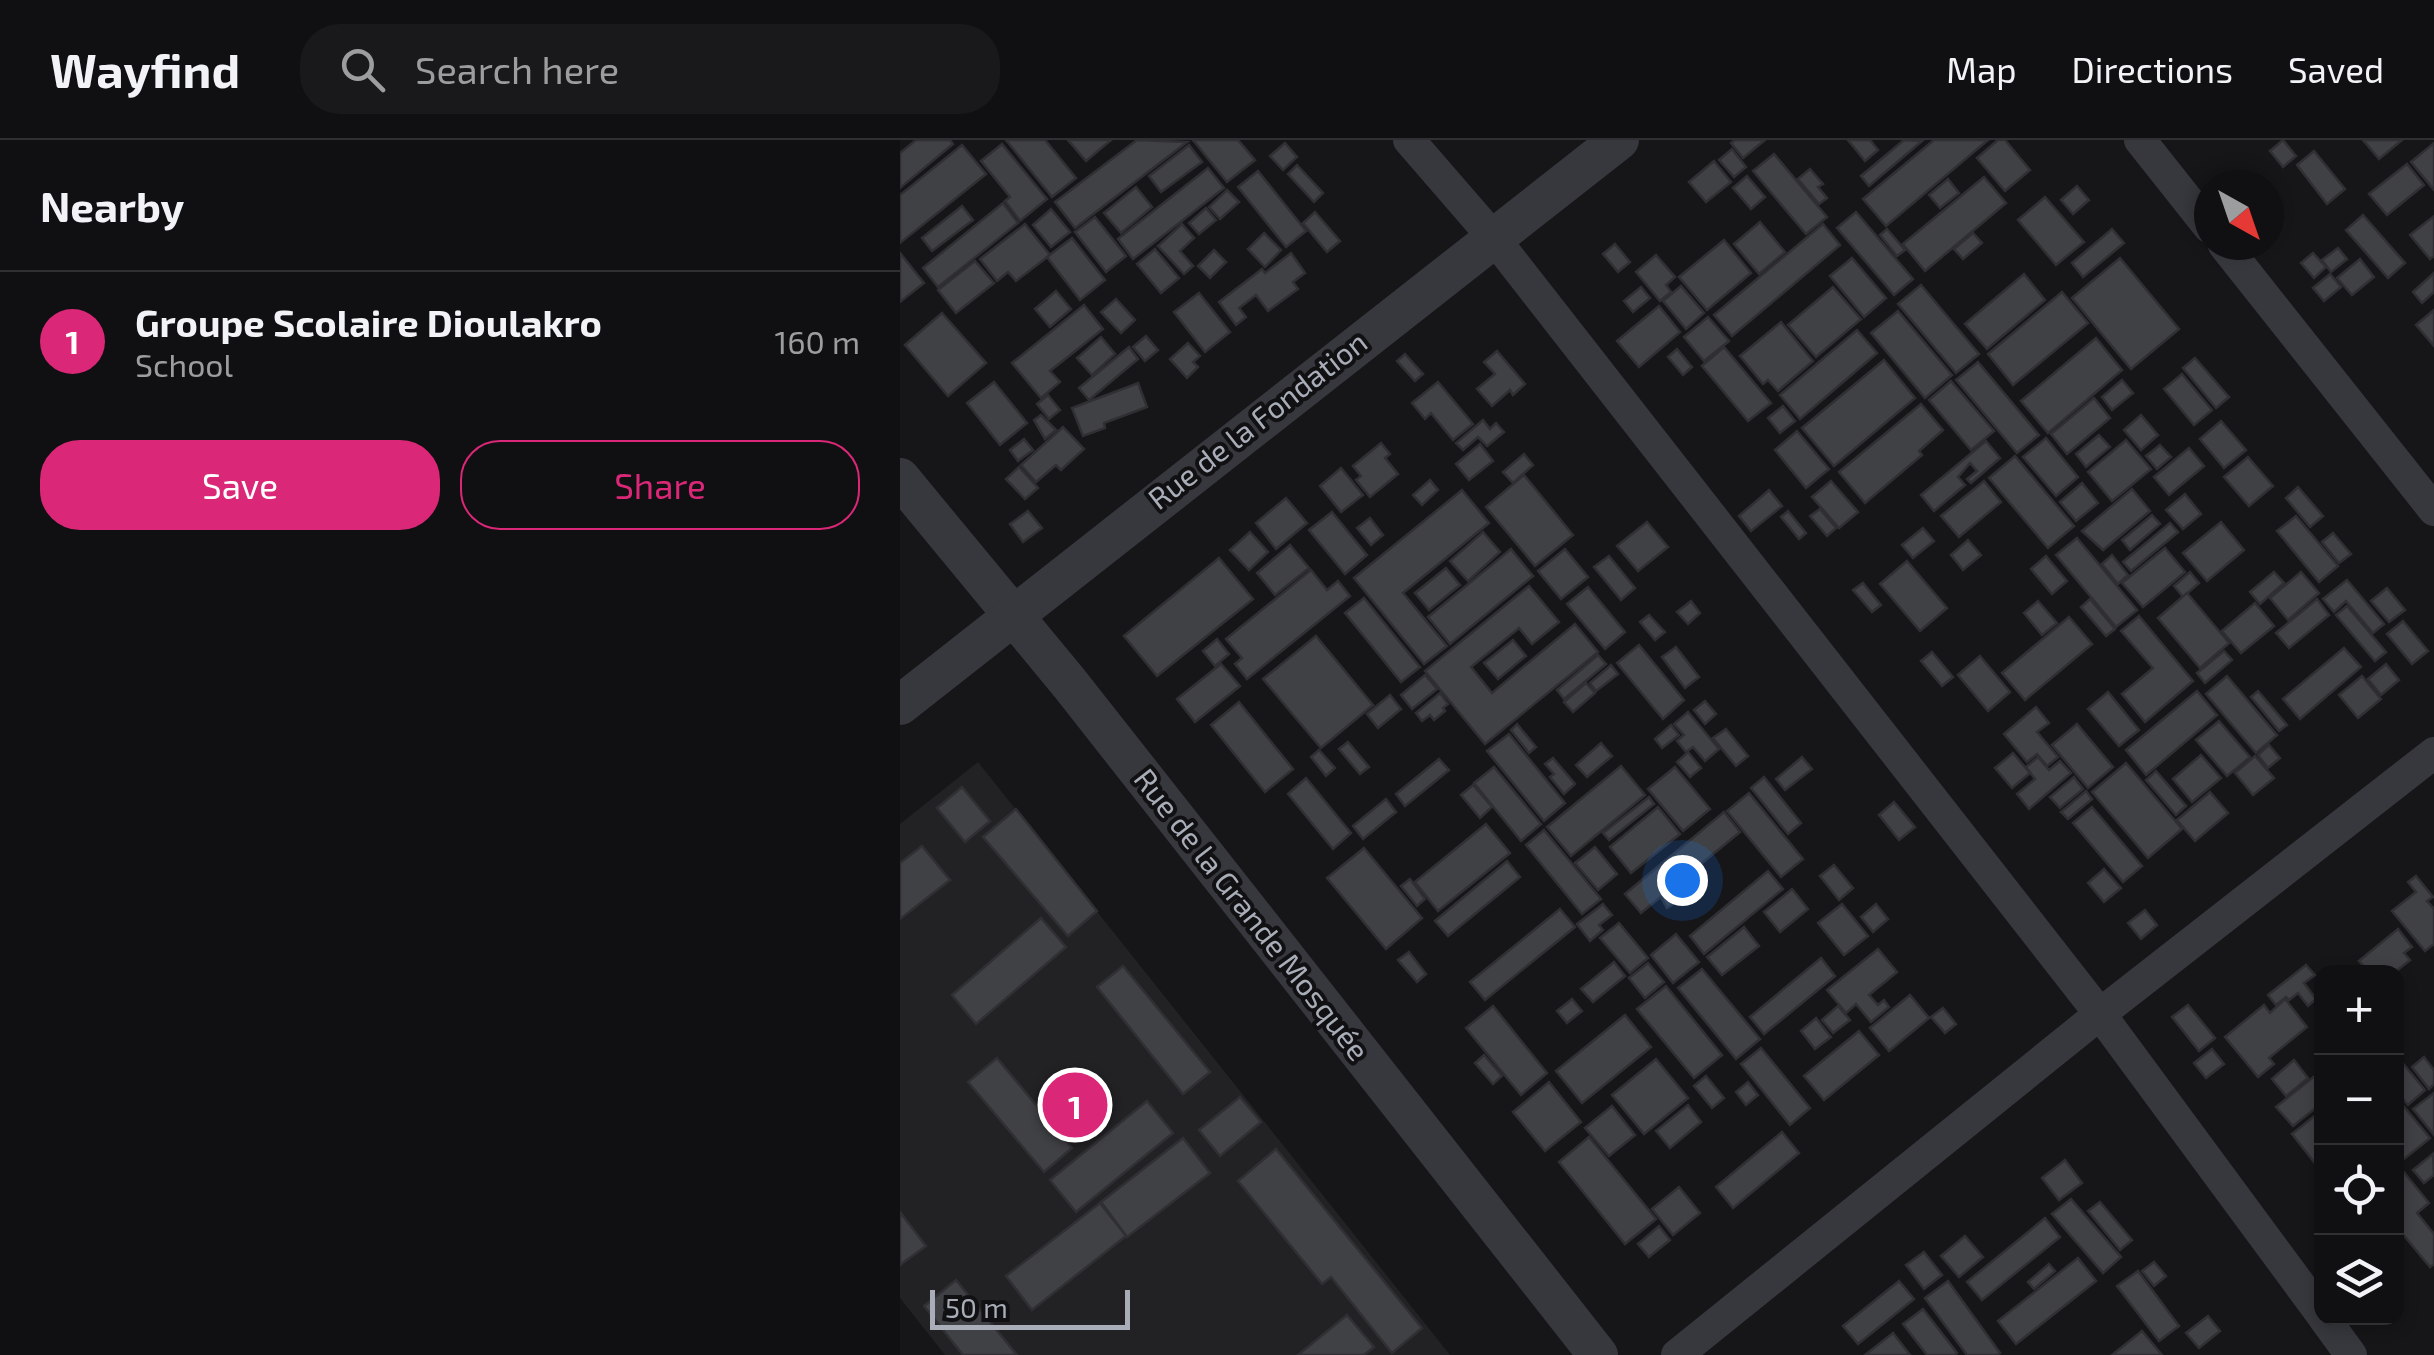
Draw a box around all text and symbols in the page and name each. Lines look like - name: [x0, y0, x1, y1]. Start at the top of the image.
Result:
- search box: [300, 24, 1000, 114]
- text: Wayfind: [50, 40, 240, 98]
- icon: search: [335, 42, 390, 97]
- text: Search here: [415, 46, 619, 92]
- text: Map: [1946, 48, 2017, 90]
- text: Directions: [2072, 48, 2233, 90]
- text: Saved: [2288, 48, 2384, 90]
- north arrow: [2194, 170, 2284, 260]
- text: Nearby: [40, 180, 184, 230]
- text: Groupe Scolaire Dioulakro: [135, 299, 602, 345]
- text: 1: [66, 322, 79, 360]
- text: 160 m: [774, 322, 860, 360]
- street label: Rue de la Fondation: [1140, 323, 1373, 516]
- text: School: [135, 345, 233, 383]
- button: Save: [40, 440, 440, 530]
- button: Share: [460, 440, 860, 530]
- street label: Rue de la Grande Mosquée: [1127, 761, 1378, 1067]
- your location: [1657, 855, 1708, 906]
- map controls: [2314, 965, 2404, 1325]
- button: +: [2314, 965, 2404, 1055]
- button: −: [2314, 1055, 2404, 1145]
- pin: 1: [1042, 1068, 1108, 1142]
- button: locate: [2314, 1145, 2404, 1235]
- button: layers: [2314, 1235, 2404, 1325]
- scale bar: [930, 1285, 1130, 1330]
- text: 50 m: [945, 1290, 1008, 1324]

